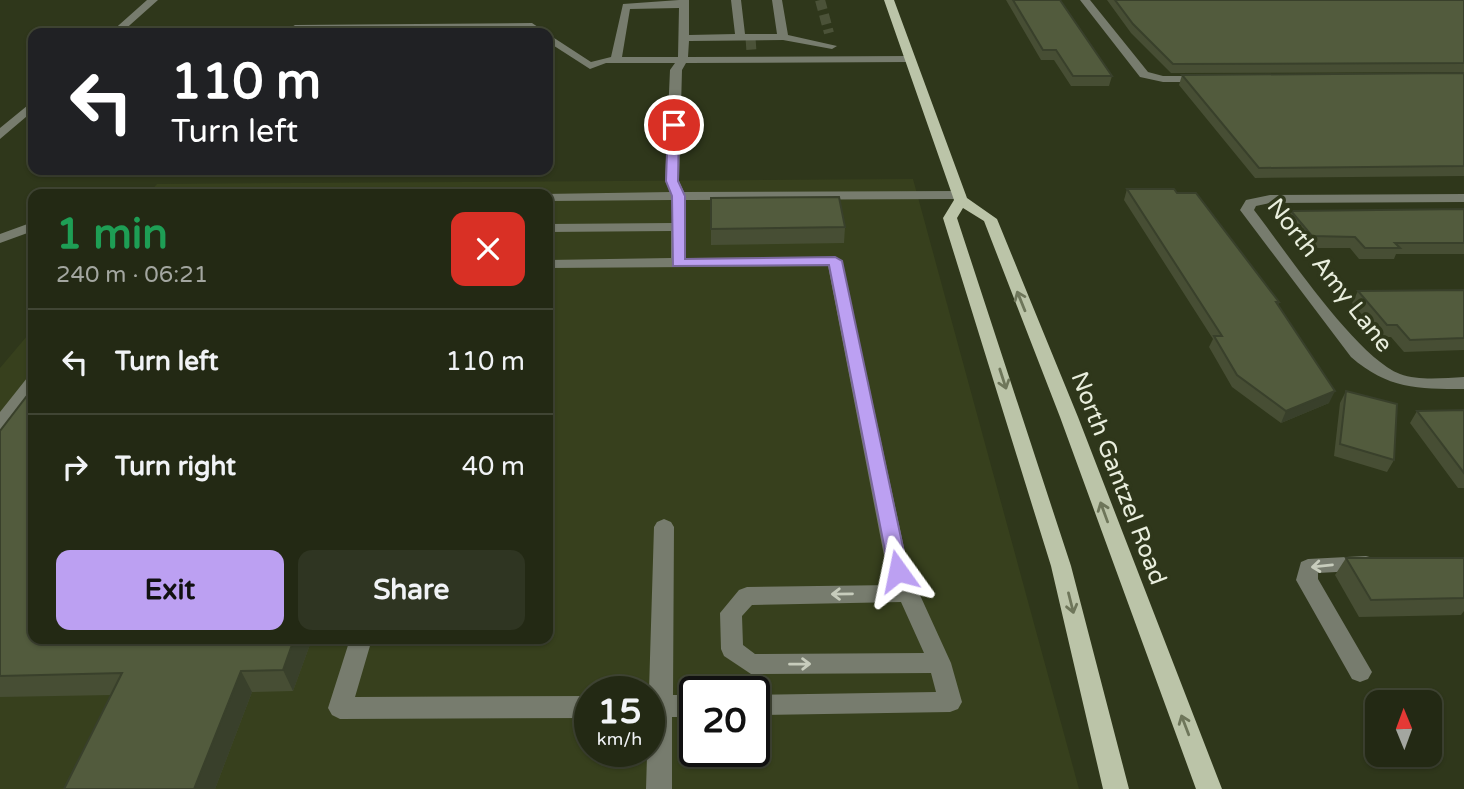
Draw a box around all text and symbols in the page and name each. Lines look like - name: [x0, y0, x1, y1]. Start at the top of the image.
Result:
- text: 110 m: [171, 53, 321, 112]
- icon: left: [56, 56, 147, 147]
- pin: [644, 95, 704, 155]
- icon: arrive: [655, 106, 693, 144]
- text: Turn left: [171, 113, 298, 151]
- street label: North Amy Lane: [1261, 193, 1399, 358]
- text: 1 min: [56, 209, 168, 260]
- button: close: [451, 212, 525, 286]
- text: 240 m · 06:21: [56, 261, 208, 289]
- one-way arrow: [1014, 290, 1027, 312]
- icon: left: [56, 343, 94, 381]
- text: Turn left: [115, 346, 218, 377]
- text: 110 m: [445, 346, 525, 377]
- one-way arrow: [997, 368, 1010, 390]
- street label: North Gantzel Road: [1065, 368, 1173, 589]
- icon: right: [56, 448, 94, 486]
- text: Turn right: [115, 451, 236, 482]
- text: 40 m: [462, 451, 525, 482]
- one-way arrow: [1097, 502, 1110, 524]
- position arrow: [861, 534, 935, 608]
- button: Exit: [56, 550, 284, 630]
- button: Share: [298, 550, 525, 630]
- one-way arrow: [1312, 560, 1334, 573]
- one-way arrow: [831, 587, 854, 601]
- one-way arrow: [1064, 591, 1078, 614]
- one-way arrow: [788, 657, 811, 671]
- speed limit sign: 20: [679, 676, 770, 767]
- north arrow: [1365, 690, 1442, 766]
- map controls: [1365, 690, 1442, 767]
- text: 15: [598, 691, 641, 733]
- one-way arrow: [1177, 715, 1190, 737]
- text: km/h: [597, 728, 642, 750]

